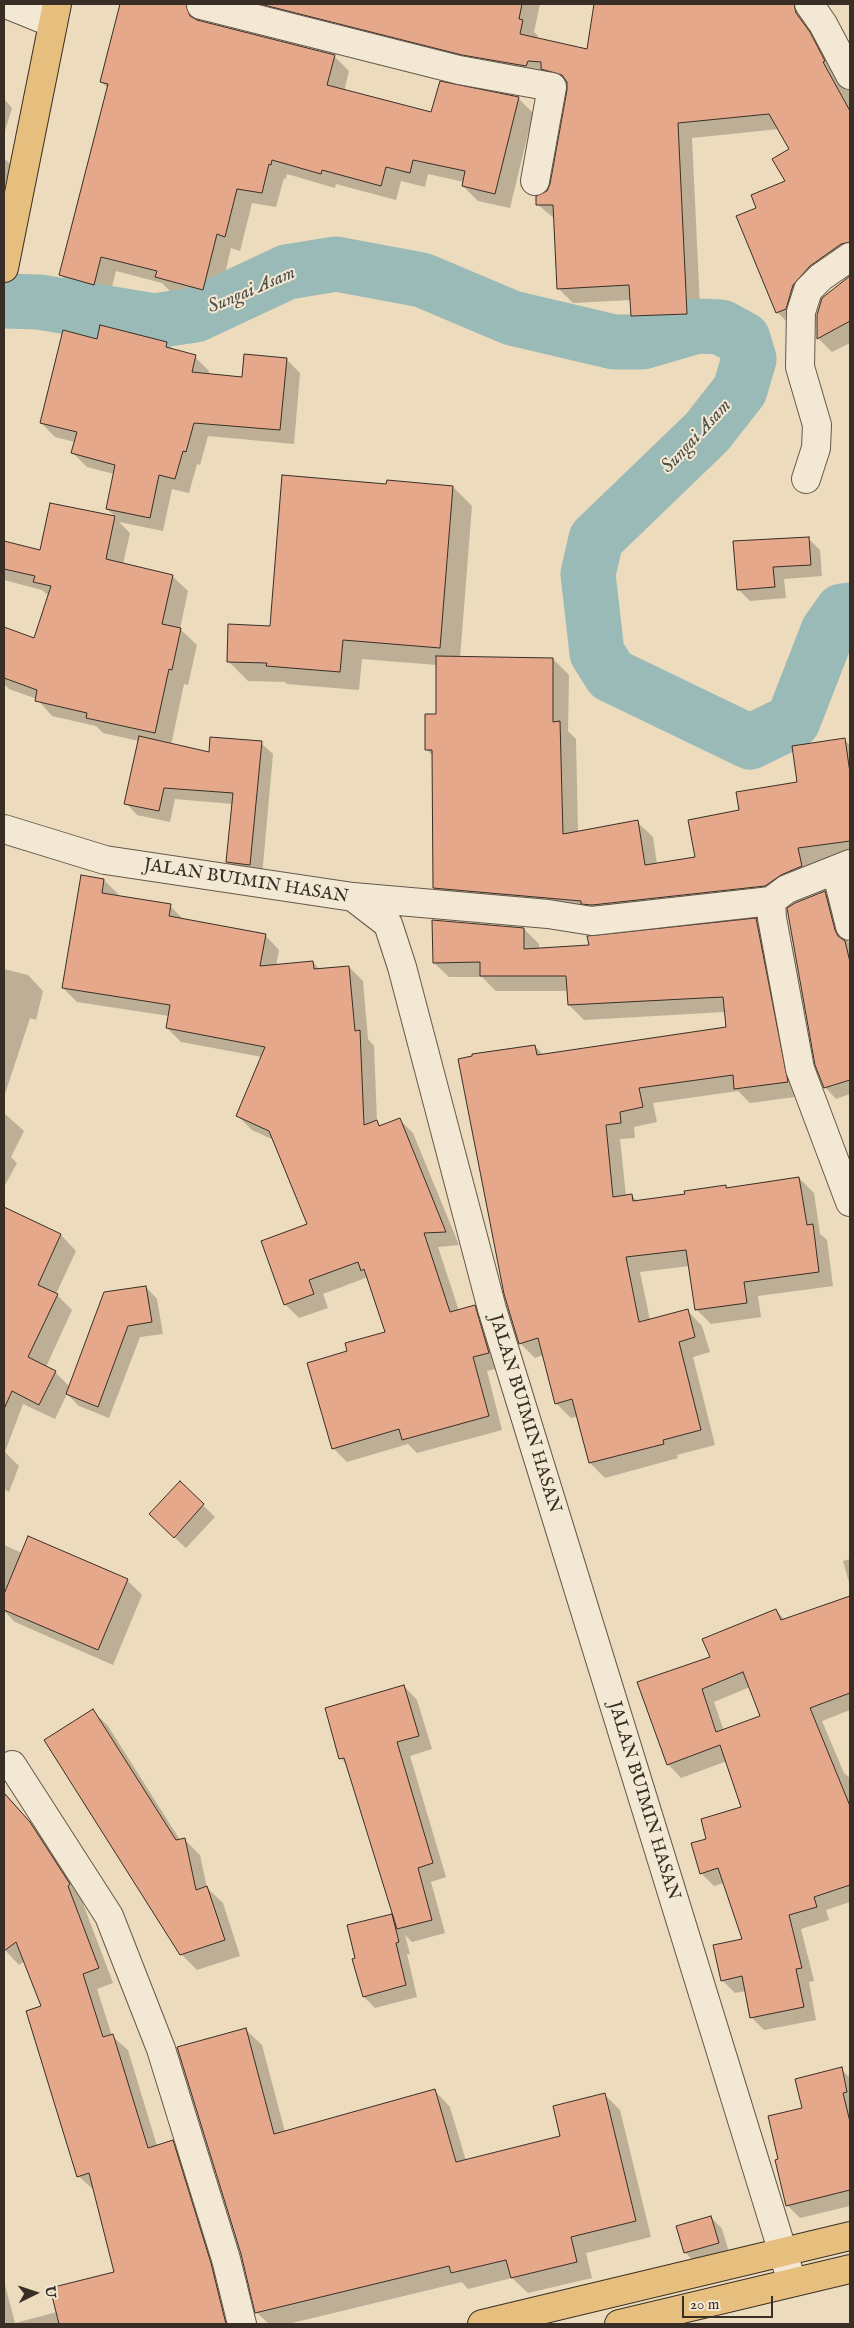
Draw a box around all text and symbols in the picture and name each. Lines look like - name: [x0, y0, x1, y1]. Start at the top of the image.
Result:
- water label: Sungai Asam: [205, 262, 299, 320]
- water label: Sungai Asam: [657, 395, 737, 479]
- street label: JALAN BUIMIN HASAN: [142, 855, 350, 909]
- street label: JALAN BUIMIN HASAN: [483, 1312, 565, 1516]
- street label: JALAN BUIMIN HASAN: [602, 1699, 684, 1903]
- north arrow: [10, 2268, 60, 2318]
- text: U: [41, 2285, 59, 2298]
- scale bar: [684, 2286, 775, 2318]
- text: 20 m: [690, 2295, 719, 2314]

